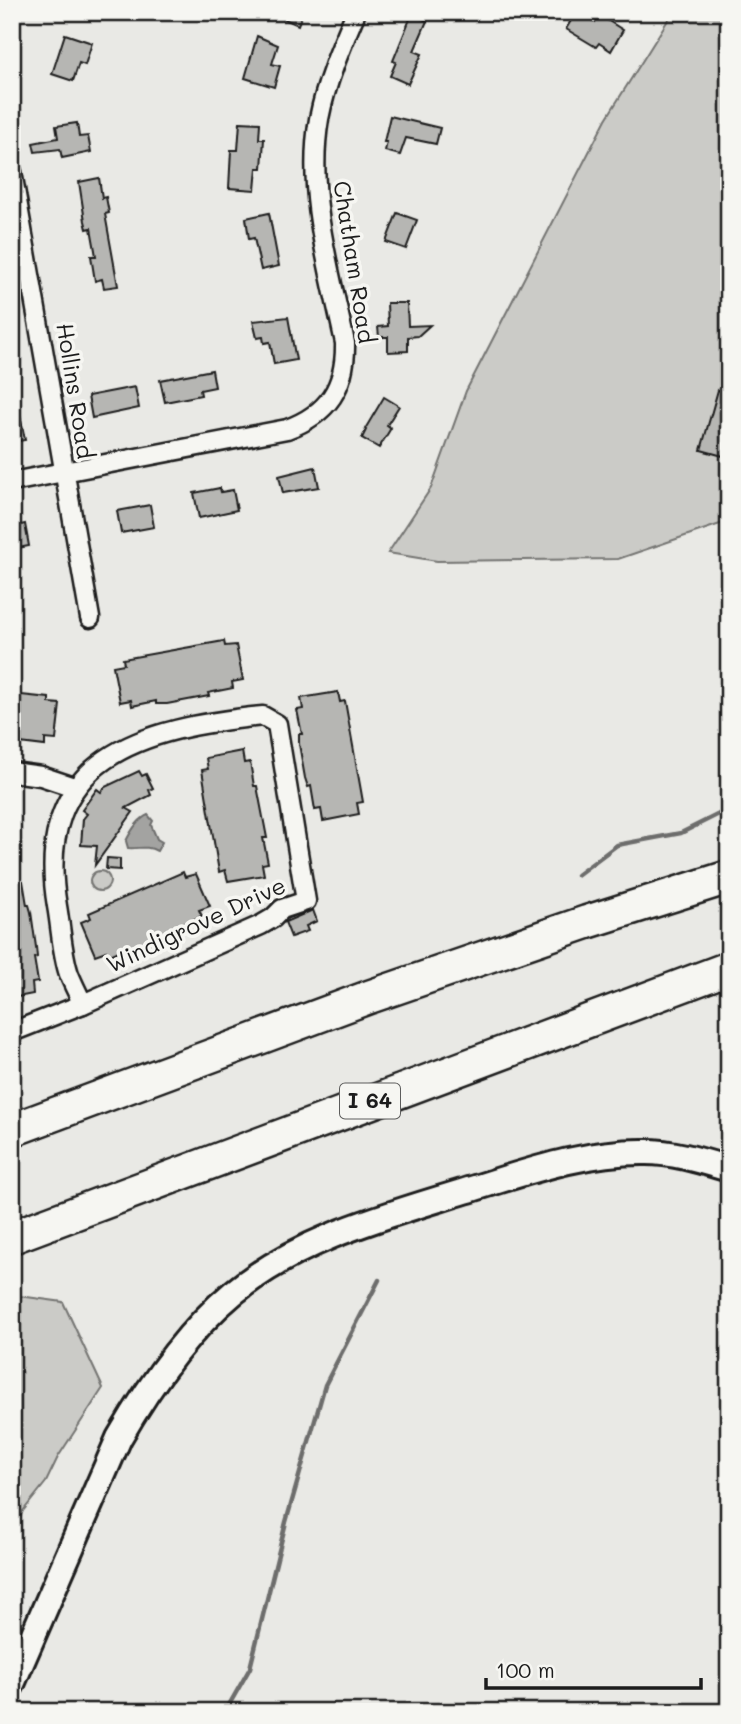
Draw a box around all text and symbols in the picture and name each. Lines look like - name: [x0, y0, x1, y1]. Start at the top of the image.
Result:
- street label: Chatham Road: [327, 178, 383, 345]
- street label: Hollins Road: [50, 321, 102, 461]
- street label: Windigrove Drive: [101, 869, 290, 979]
- road number: I 64: [340, 1084, 400, 1118]
- scale bar: [486, 1647, 701, 1691]
- text: 100 m: [496, 1656, 555, 1683]

